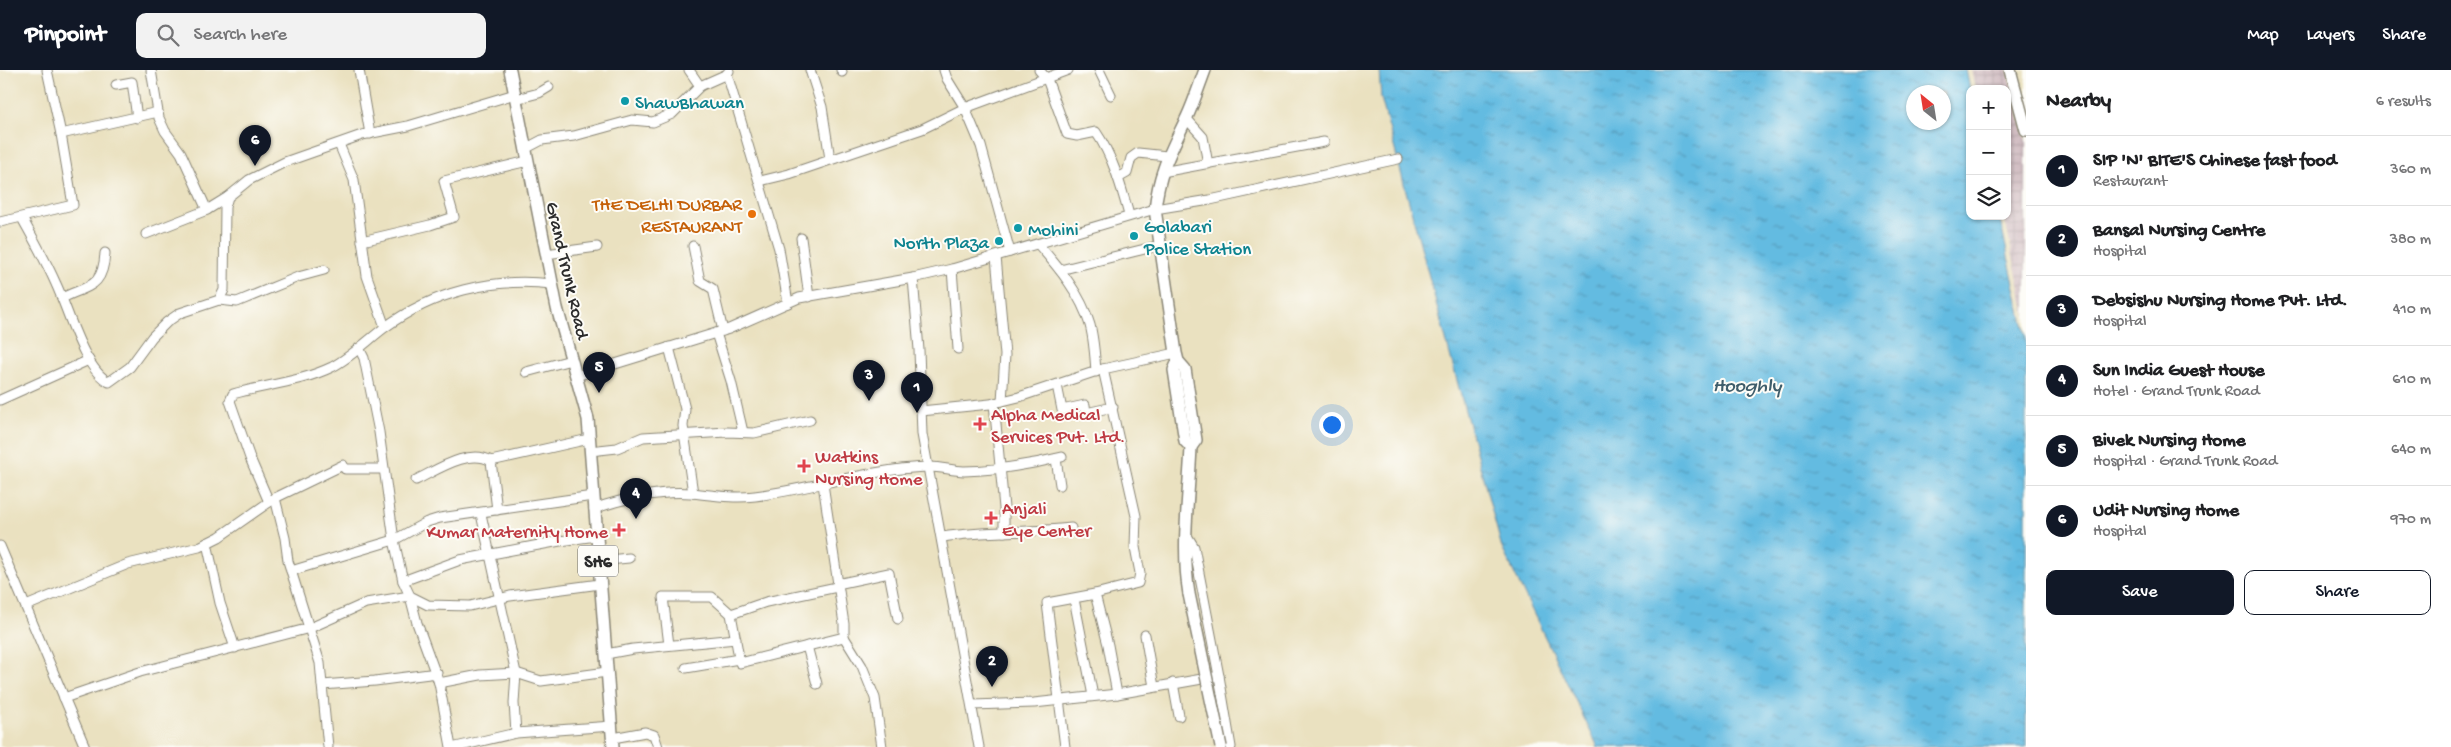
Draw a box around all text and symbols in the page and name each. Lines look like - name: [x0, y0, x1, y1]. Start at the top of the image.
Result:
- search box: [136, 13, 486, 58]
- text: Pinpoint: [25, 21, 106, 50]
- icon: search: [154, 21, 182, 49]
- text: Search here: [194, 24, 287, 47]
- text: Map: [2247, 25, 2279, 46]
- text: Layers: [2307, 25, 2354, 46]
- text: Share: [2382, 25, 2426, 46]
- north arrow: [1906, 85, 1951, 130]
- map controls: [1966, 85, 2011, 220]
- button: +: [1966, 85, 2011, 130]
- text: Nearby: [2046, 90, 2111, 115]
- place label: ShawBhawan: [635, 93, 744, 116]
- text: 6 results: [2376, 93, 2431, 112]
- marker: ShawBhawan: [619, 95, 631, 107]
- pin: 6: [239, 125, 271, 166]
- button: −: [1966, 130, 2011, 175]
- text: SIP 'N' BITE'S Chinese fast food: [2093, 150, 2337, 173]
- text: 1: [2059, 161, 2065, 180]
- text: 360 m: [2390, 161, 2431, 180]
- text: Restaurant: [2093, 173, 2167, 192]
- button: layers: [1966, 175, 2011, 220]
- place label: THE DELHI DURBAR RESTAURANT: [591, 195, 743, 240]
- street label: Grand Trunk Road: [539, 200, 593, 344]
- marker: THE DELHI DURBAR RESTAURANT: [746, 208, 758, 220]
- place label: Golabari Police Station: [1143, 217, 1251, 262]
- place label: Mohini: [1028, 220, 1079, 243]
- text: Bansal Nursing Centre: [2093, 220, 2265, 243]
- marker: Mohini: [1012, 222, 1024, 234]
- marker: Golabari Police Station: [1128, 230, 1140, 242]
- text: 2: [2058, 231, 2066, 250]
- text: 380 m: [2390, 231, 2431, 250]
- place label: North Plaza: [893, 233, 990, 256]
- marker: North Plaza: [993, 235, 1005, 247]
- text: Hospital: [2093, 243, 2147, 262]
- text: Debsishu Nursing Home Pvt. Ltd.: [2093, 290, 2348, 313]
- text: 3: [2058, 301, 2066, 320]
- text: 410 m: [2393, 301, 2431, 320]
- text: Hospital: [2093, 313, 2147, 332]
- pin: 5: [583, 352, 615, 393]
- pin: 3: [853, 360, 885, 401]
- text: Sun India Guest House: [2093, 360, 2265, 383]
- text: 4: [2058, 371, 2066, 390]
- text: 610 m: [2392, 371, 2431, 390]
- pin: 1: [901, 372, 933, 413]
- water label: Hooghly: [1713, 376, 1782, 399]
- text: Hotel · Grand Trunk Road: [2093, 383, 2260, 402]
- place label: Alpha Medical Services Pvt. Ltd.: [991, 405, 1126, 450]
- your location: [1319, 412, 1345, 438]
- marker: Alpha Medical Services Pvt. Ltd.: [973, 417, 987, 431]
- text: Bivek Nursing Home: [2093, 430, 2245, 453]
- text: 5: [2058, 441, 2066, 460]
- text: 640 m: [2391, 441, 2431, 460]
- place label: Watkins Nursing Home: [815, 447, 923, 492]
- text: Hospital · Grand Trunk Road: [2093, 453, 2277, 472]
- marker: Watkins Nursing Home: [797, 459, 811, 473]
- pin: 4: [620, 478, 652, 519]
- place label: Anjali Eye Center: [1002, 499, 1093, 544]
- text: Udit Nursing Home: [2093, 500, 2239, 523]
- marker: Anjali Eye Center: [984, 511, 998, 525]
- text: 6: [2058, 511, 2066, 530]
- text: 970 m: [2390, 511, 2431, 530]
- place label: Kumar Maternity Home: [427, 522, 608, 545]
- marker: Kumar Maternity Home: [612, 523, 626, 537]
- text: Hospital: [2093, 523, 2147, 542]
- road number: SH6: [578, 546, 618, 576]
- button: Save: [2046, 570, 2234, 615]
- button: Share: [2244, 570, 2431, 615]
- pin: 2: [976, 646, 1008, 687]

